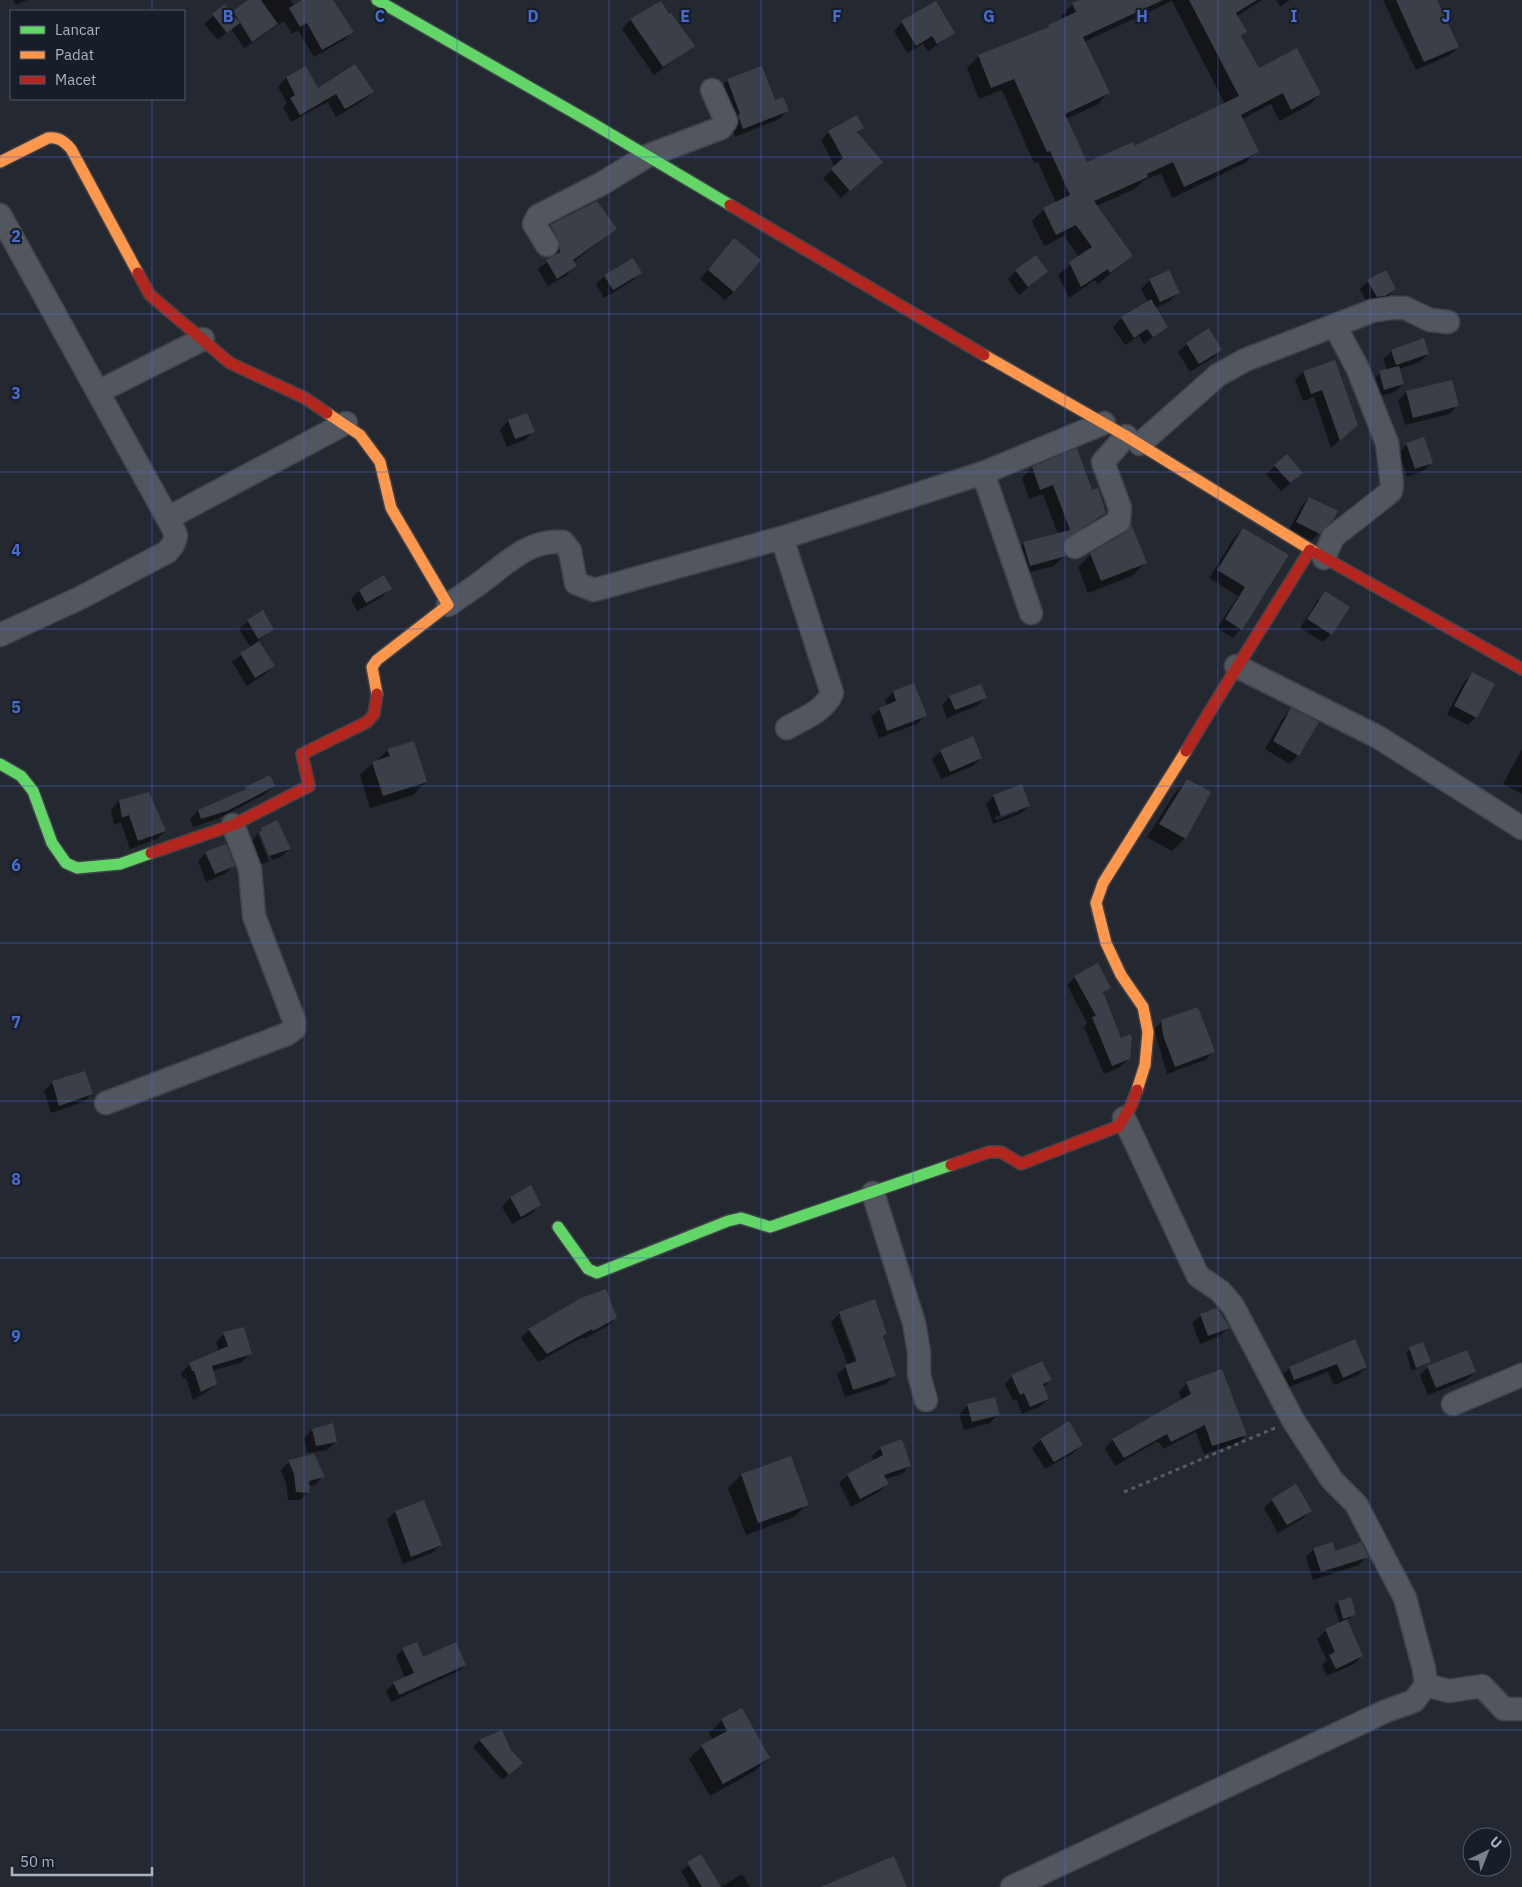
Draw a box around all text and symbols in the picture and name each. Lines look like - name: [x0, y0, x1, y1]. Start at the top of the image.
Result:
- text: B: [223, 6, 234, 26]
- text: C: [375, 6, 385, 26]
- text: D: [527, 6, 539, 26]
- text: E: [680, 6, 690, 26]
- text: F: [832, 6, 842, 26]
- text: G: [983, 6, 995, 26]
- text: H: [1136, 6, 1148, 26]
- text: I: [1291, 6, 1298, 26]
- text: J: [1442, 6, 1450, 26]
- legend: [10, 10, 185, 100]
- text: Lancar: [55, 20, 101, 39]
- text: Padat: [55, 45, 94, 64]
- text: Macet: [55, 70, 96, 89]
- text: 2: [11, 226, 21, 246]
- text: 3: [11, 383, 21, 403]
- text: 4: [11, 540, 21, 560]
- text: 5: [11, 697, 21, 717]
- text: 6: [11, 855, 21, 875]
- text: 7: [11, 1012, 21, 1032]
- text: 8: [11, 1169, 21, 1189]
- text: 9: [11, 1326, 21, 1346]
- north arrow: [1462, 1827, 1512, 1877]
- text: U: [1486, 1833, 1506, 1852]
- scale bar: [12, 1844, 152, 1876]
- text: 50 m: [20, 1852, 55, 1871]

